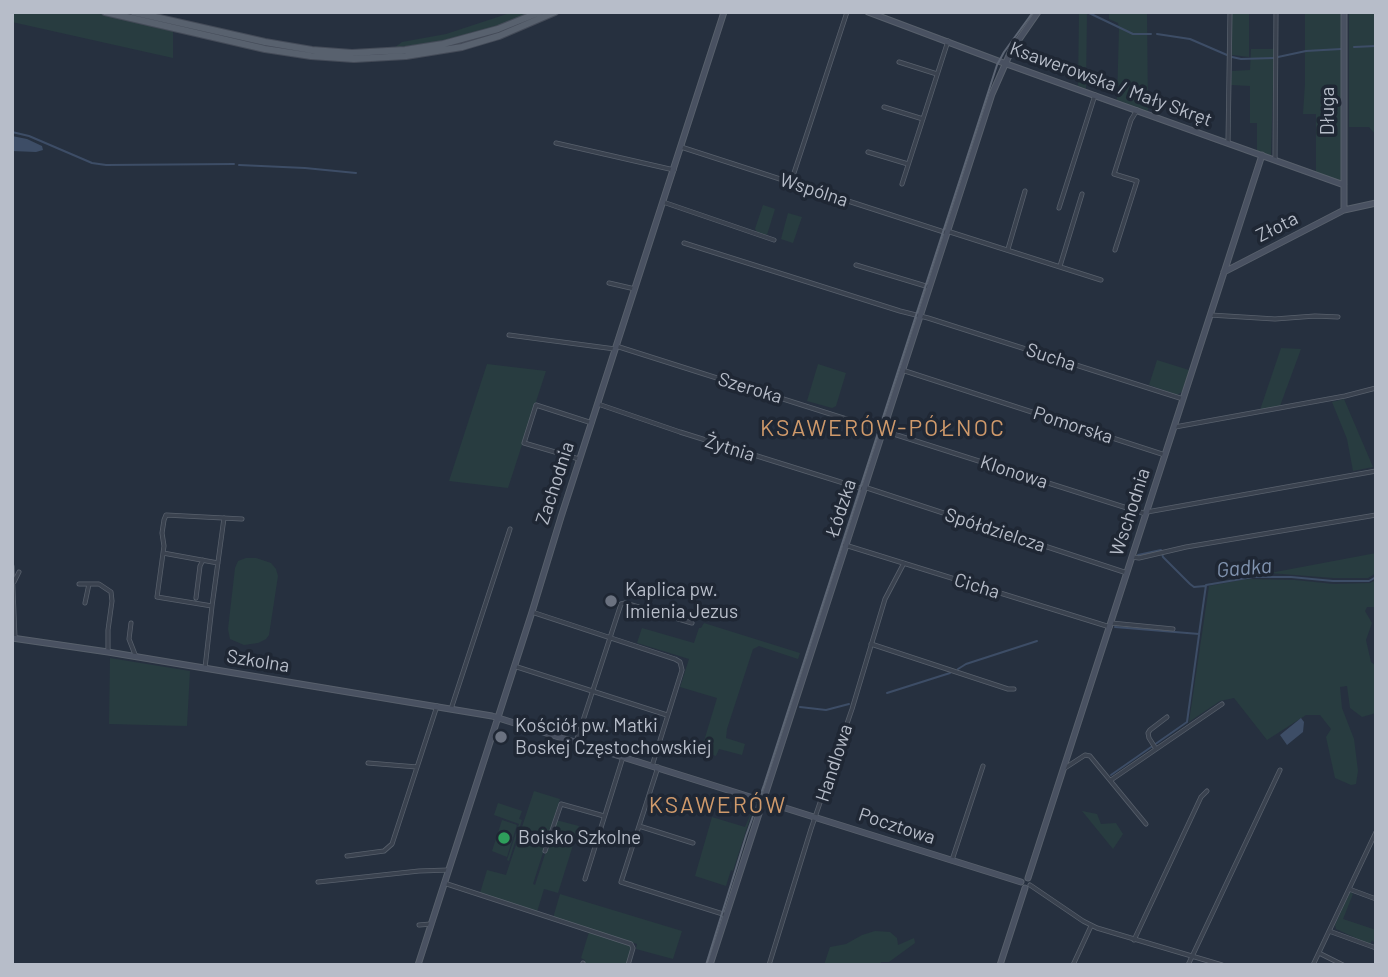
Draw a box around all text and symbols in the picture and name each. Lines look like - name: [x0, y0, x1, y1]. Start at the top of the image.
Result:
- street label: Ksawerowska / Mały Skręt: [1007, 37, 1215, 131]
- street label: Długa: [1317, 87, 1339, 135]
- street label: Wspólna: [777, 168, 851, 212]
- street label: Złota: [1252, 207, 1302, 247]
- street label: Sucha: [1023, 338, 1079, 376]
- street label: Szeroka: [715, 367, 785, 409]
- street label: Pomorska: [1030, 401, 1116, 449]
- district label: KSAWERÓW-PÓŁNOC: [762, 414, 1004, 442]
- street label: Żytnia: [702, 430, 758, 466]
- street label: Zachodnia: [531, 439, 579, 527]
- street label: Klonowa: [977, 450, 1051, 494]
- street label: Wschodnia: [1105, 465, 1155, 559]
- street label: Łódzka: [821, 476, 861, 540]
- street label: Spółdzielcza: [942, 503, 1048, 557]
- water label: Gadka: [1215, 553, 1273, 583]
- street label: Cicha: [952, 568, 1002, 604]
- place label: Kaplica pw. Imienia Jezus: [625, 579, 738, 623]
- marker: Kaplica pw. Imienia Jezus: [603, 593, 619, 609]
- street label: Szkolna: [225, 645, 291, 677]
- place label: Kościół pw. Matki Boskej Częstochowskiej: [515, 715, 712, 759]
- street label: Handlowa: [811, 721, 857, 805]
- marker: Kościół pw. Matki Boskej Częstochowskiej: [493, 729, 509, 745]
- district label: KSAWERÓW: [650, 791, 786, 819]
- street label: Pocztowa: [856, 803, 938, 849]
- place label: Boisko Szkolne: [518, 827, 641, 849]
- marker: Boisko Szkolne: [496, 830, 512, 846]

